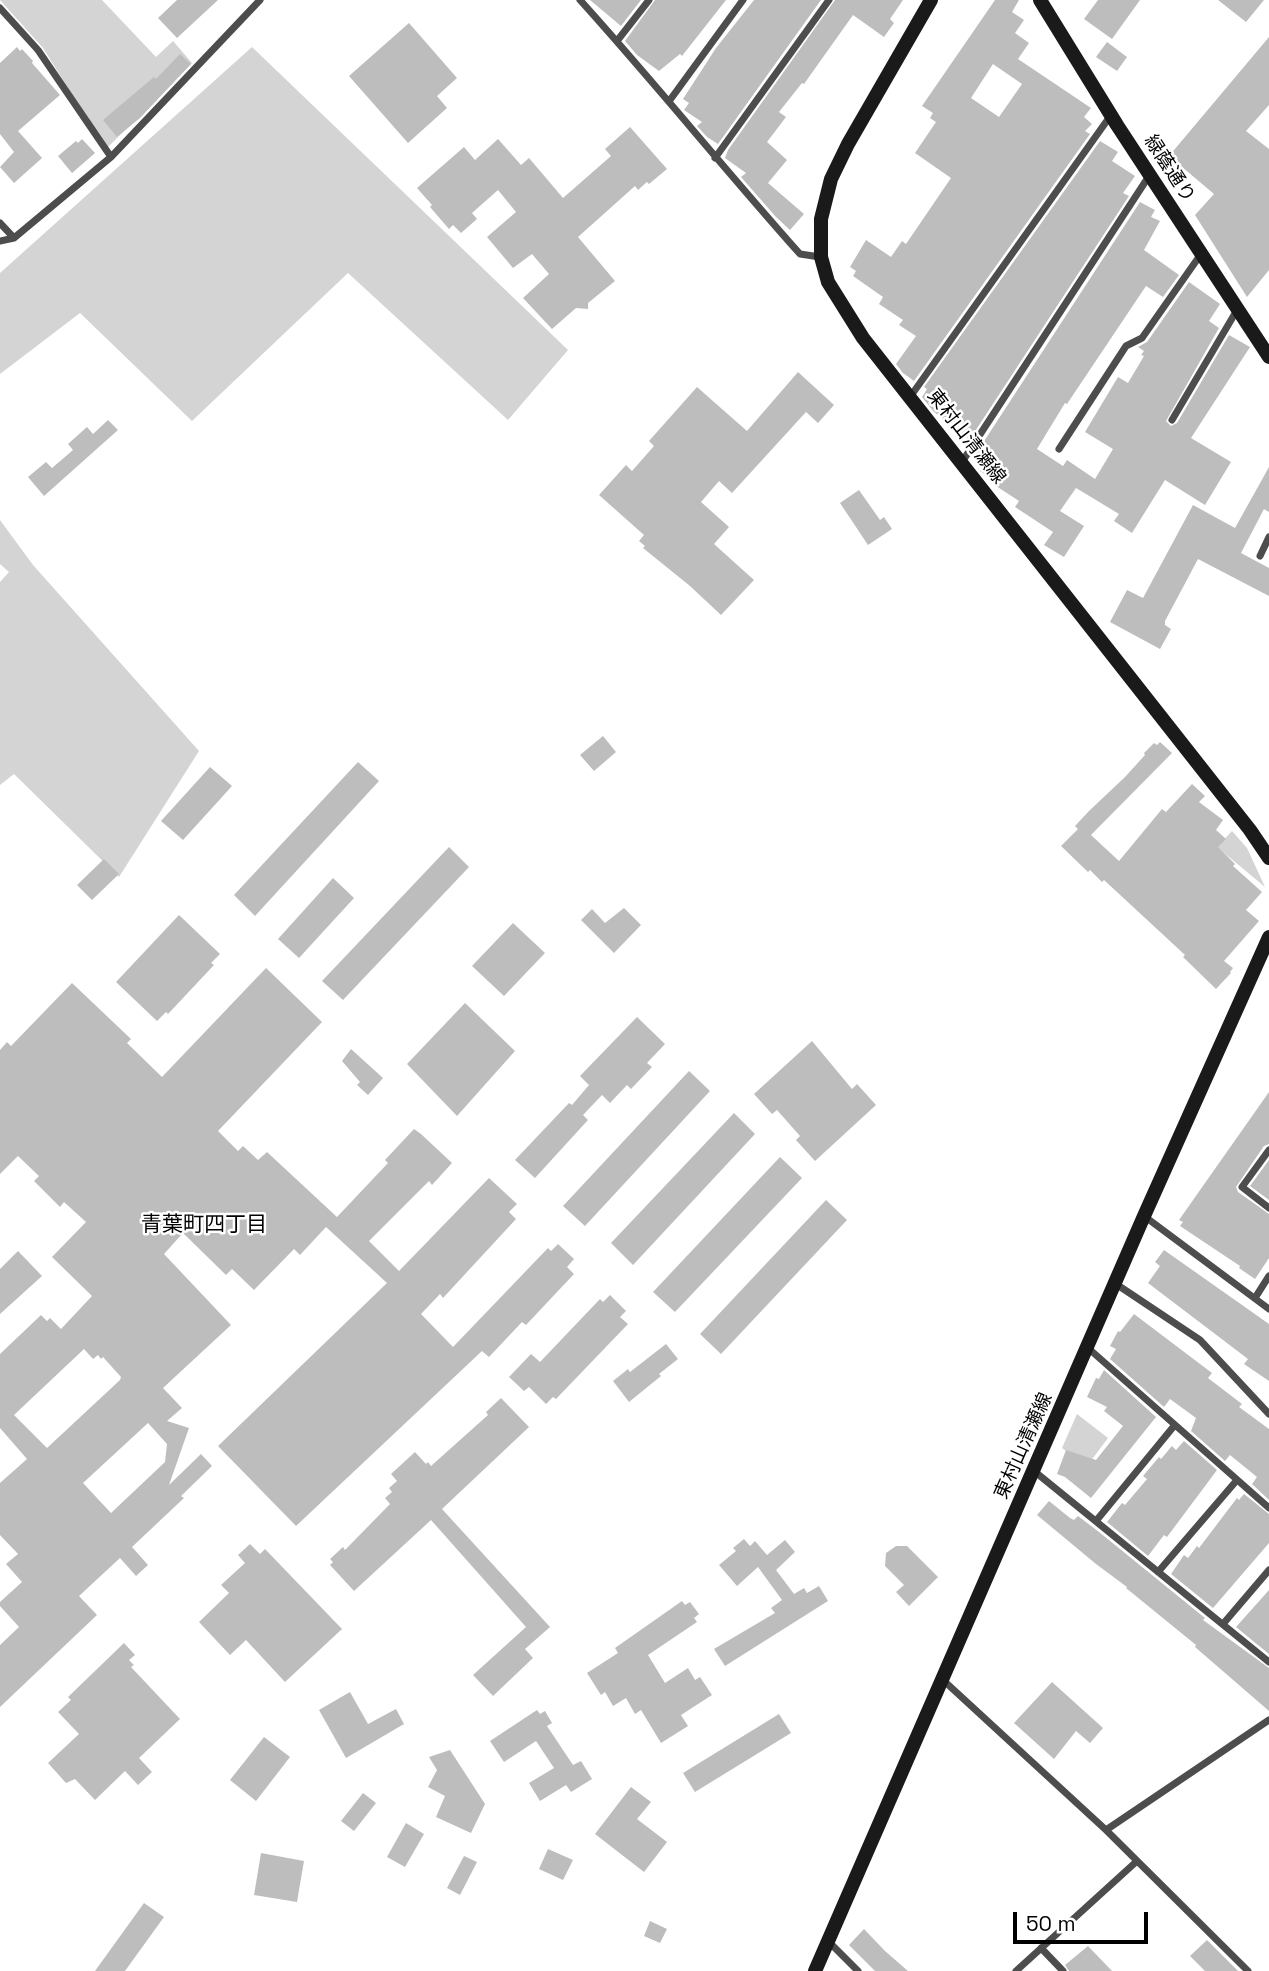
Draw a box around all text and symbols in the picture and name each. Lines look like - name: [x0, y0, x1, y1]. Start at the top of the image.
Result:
- street label: 緑蔭通り: [1139, 131, 1199, 207]
- street label: 東村山清瀬線: [922, 385, 1010, 489]
- district label: 青葉町四丁目: [141, 1212, 267, 1238]
- street label: 東村山清瀬線: [990, 1389, 1058, 1503]
- scale bar: [1017, 1898, 1152, 1942]
- text: 50 m: [1026, 1910, 1076, 1937]

